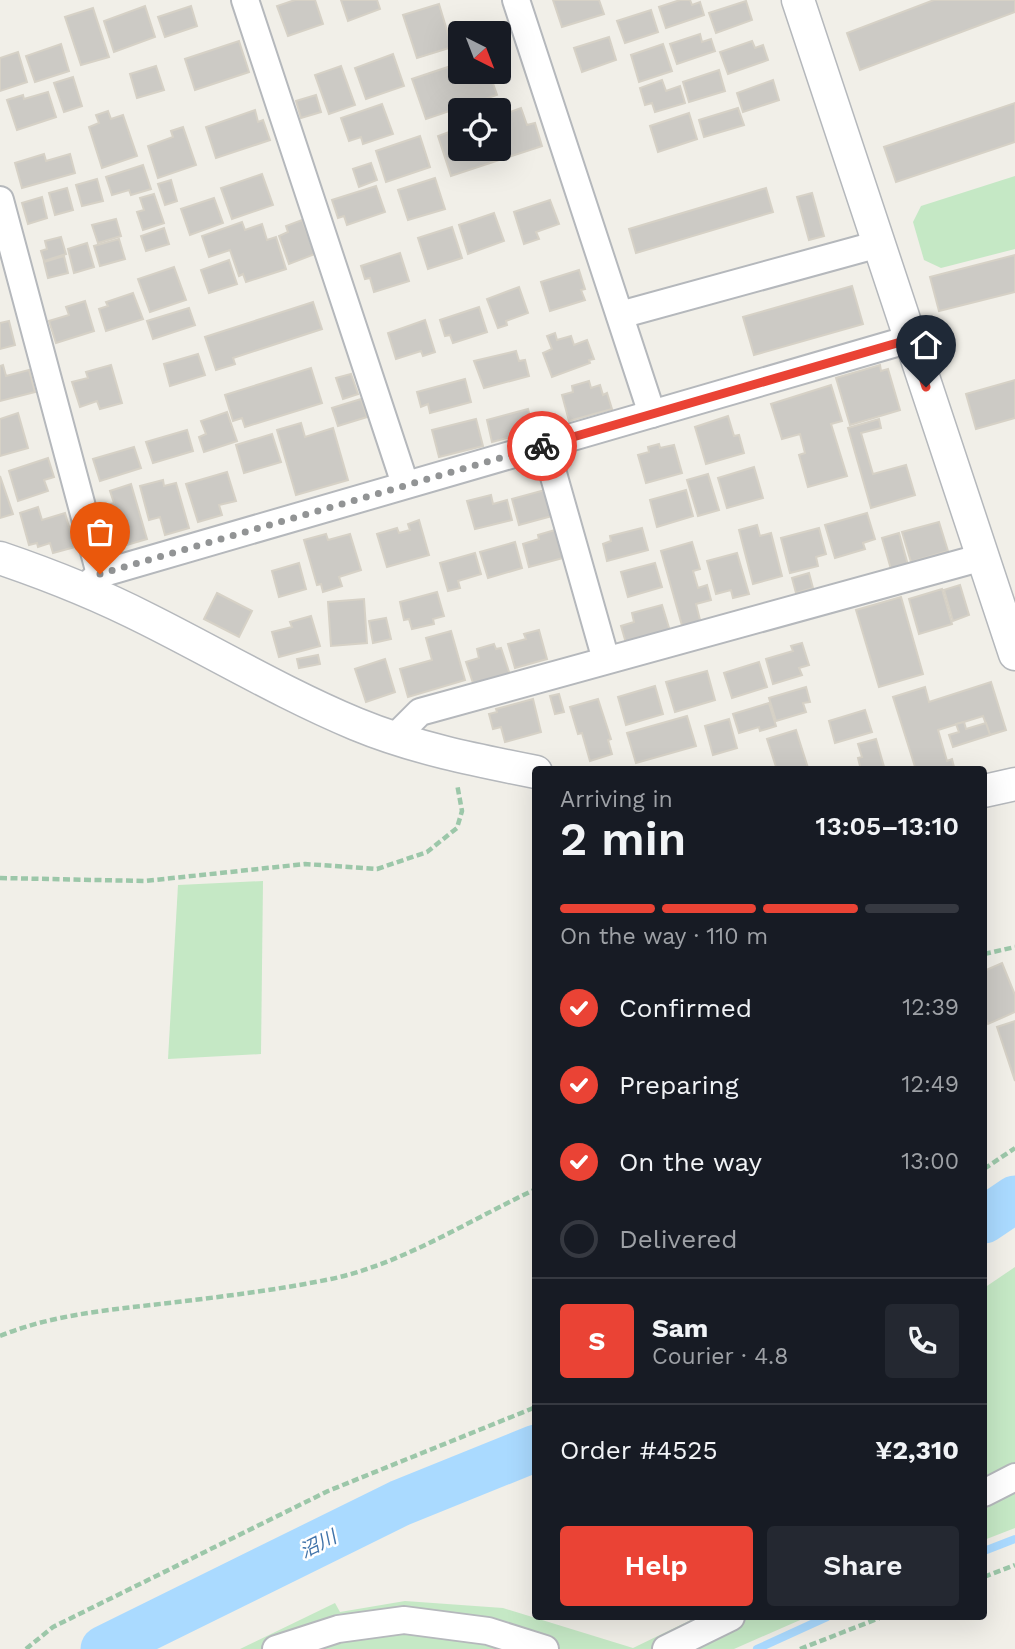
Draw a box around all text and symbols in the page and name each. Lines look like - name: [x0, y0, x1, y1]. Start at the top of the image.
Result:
- north arrow: [448, 21, 511, 84]
- map controls: [448, 21, 511, 161]
- button: locate: [448, 98, 511, 161]
- pin: [896, 315, 956, 387]
- icon: home: [907, 326, 945, 364]
- courier: [507, 411, 577, 481]
- icon: bike: [523, 427, 561, 465]
- pin: [70, 502, 130, 574]
- icon: bag: [81, 513, 119, 551]
- text: Arriving in: [560, 786, 673, 813]
- text: 13:05–13:10: [816, 811, 959, 841]
- text: 2 min: [560, 812, 686, 866]
- text: On the way · 110 m: [560, 923, 768, 950]
- icon: check: [560, 989, 598, 1027]
- text: Confirmed: [619, 993, 752, 1023]
- text: 12:39: [902, 994, 959, 1021]
- icon: check: [560, 1066, 598, 1104]
- text: Preparing: [619, 1070, 739, 1100]
- text: 12:49: [902, 1071, 959, 1098]
- icon: check: [560, 1143, 598, 1181]
- text: On the way: [619, 1147, 762, 1177]
- text: 13:00: [901, 1148, 959, 1175]
- text: Delivered: [619, 1224, 738, 1254]
- button: phone: [885, 1304, 959, 1378]
- text: Sam: [652, 1313, 708, 1343]
- text: S: [589, 1326, 605, 1356]
- text: Courier · 4.8: [652, 1343, 788, 1370]
- text: Order #4525: [560, 1435, 718, 1465]
- text: ¥2,310: [875, 1435, 959, 1465]
- water label: 沼川: [296, 1524, 342, 1563]
- button: Help: [560, 1526, 753, 1606]
- button: Share: [767, 1526, 959, 1606]

